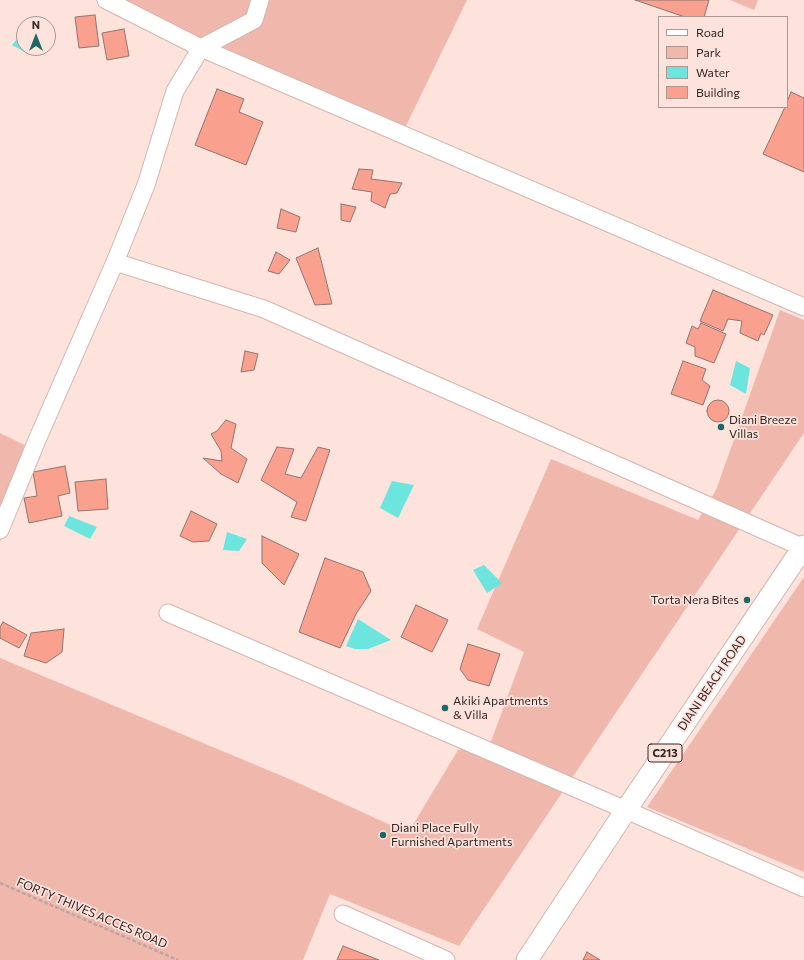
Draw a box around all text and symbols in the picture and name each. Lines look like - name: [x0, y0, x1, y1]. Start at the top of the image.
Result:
- north arrow: [16, 16, 56, 56]
- legend: [658, 16, 788, 108]
- text: N: [32, 18, 40, 31]
- text: Road: [696, 25, 724, 39]
- text: Park: [696, 45, 721, 59]
- text: Water: [696, 65, 730, 79]
- text: Building: [696, 85, 740, 99]
- place label: Diani Breeze Villas: [729, 413, 797, 441]
- marker: Diani Breeze Villas: [716, 422, 726, 432]
- place label: Torta Nera Bites: [651, 593, 739, 607]
- marker: Torta Nera Bites: [742, 595, 752, 605]
- street label: DIANI BEACH ROAD: [675, 633, 749, 733]
- place label: Akiki Apartments & Villa: [453, 694, 548, 722]
- marker: Akiki Apartments & Villa: [440, 703, 450, 713]
- road number: C213: [648, 744, 682, 762]
- place label: Diani Place Fully Furnished Apartments: [391, 821, 512, 849]
- marker: Diani Place Fully Furnished Apartments: [378, 830, 388, 840]
- street label: FORTY THIVES ACCES ROAD: [15, 875, 169, 951]

